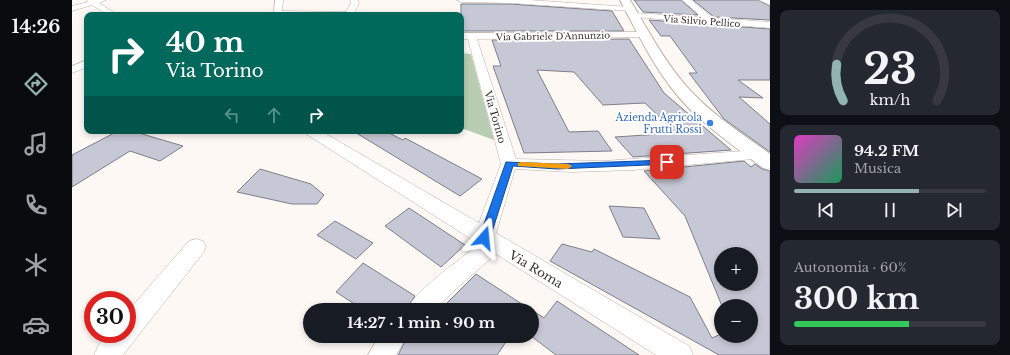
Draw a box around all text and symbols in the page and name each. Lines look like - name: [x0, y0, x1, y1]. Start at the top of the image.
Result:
- street label: Via Silvio Pellico: [662, 13, 741, 29]
- text: 14:26: [12, 16, 60, 38]
- text: 40 m: [166, 25, 244, 60]
- icon: right: [100, 28, 152, 80]
- street label: Via Gabriele D'Annunzio: [495, 30, 610, 43]
- text: 23: [863, 43, 917, 94]
- text: Via Torino: [166, 60, 264, 82]
- icon: directions: [22, 70, 50, 98]
- street label: Via Torino: [481, 88, 509, 145]
- text: km/h: [870, 90, 910, 108]
- icon: left: [221, 104, 243, 126]
- icon: ahead: [263, 104, 285, 126]
- icon: right: [305, 104, 327, 126]
- place label: Azienda Agricola Frutti Rossi: [614, 111, 703, 136]
- marker: Azienda Agricola Frutti Rossi: [705, 118, 715, 128]
- icon: music: [22, 130, 50, 158]
- text: 94.2 FM: [854, 141, 919, 160]
- pin: [650, 145, 684, 179]
- icon: arrive: [656, 151, 678, 173]
- text: Musica: [854, 160, 901, 177]
- icon: phone: [22, 191, 50, 219]
- icon: previous: [815, 199, 837, 221]
- icon: pause: [879, 199, 901, 221]
- icon: next: [943, 199, 965, 221]
- position arrow: [463, 217, 505, 259]
- street label: Via Roma: [506, 247, 566, 291]
- map controls: [714, 247, 758, 343]
- button: +: [714, 247, 758, 291]
- icon: climate: [22, 251, 50, 279]
- text: Autonomia · 60%: [794, 259, 906, 276]
- text: 300 km: [794, 280, 920, 317]
- speed limit sign: 30: [84, 291, 136, 343]
- button: −: [714, 299, 758, 343]
- icon: car: [22, 311, 50, 339]
- text: 14:27 · 1 min · 90 m: [347, 313, 495, 332]

